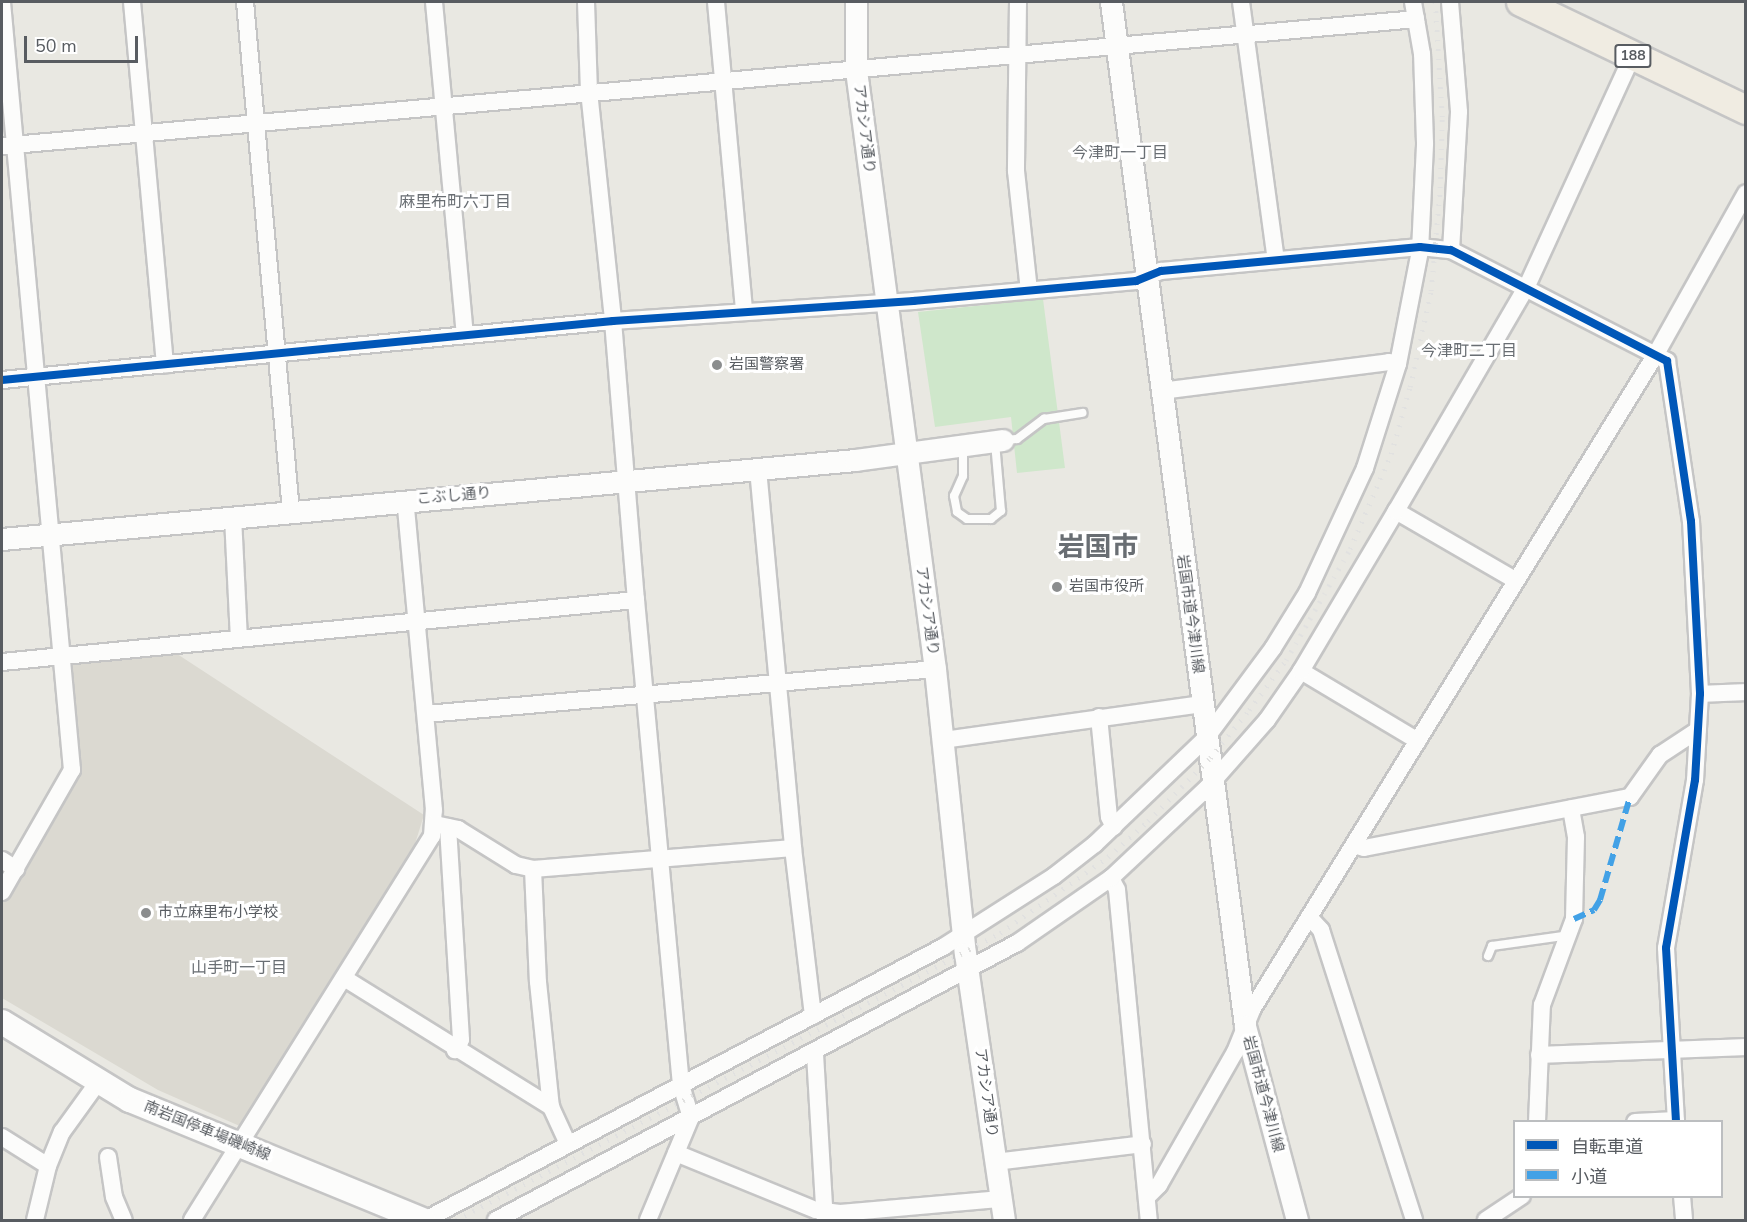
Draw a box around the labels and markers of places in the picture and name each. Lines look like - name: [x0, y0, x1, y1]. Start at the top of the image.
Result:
- place label: 岩国警察署: [729, 356, 804, 374]
- marker: 岩国警察署: [710, 358, 724, 372]
- place label: 岩国市役所: [1069, 578, 1144, 596]
- marker: 岩国市役所: [1050, 580, 1064, 594]
- place label: 市立麻里布小学校: [158, 904, 278, 922]
- marker: 市立麻里布小学校: [139, 906, 153, 920]

